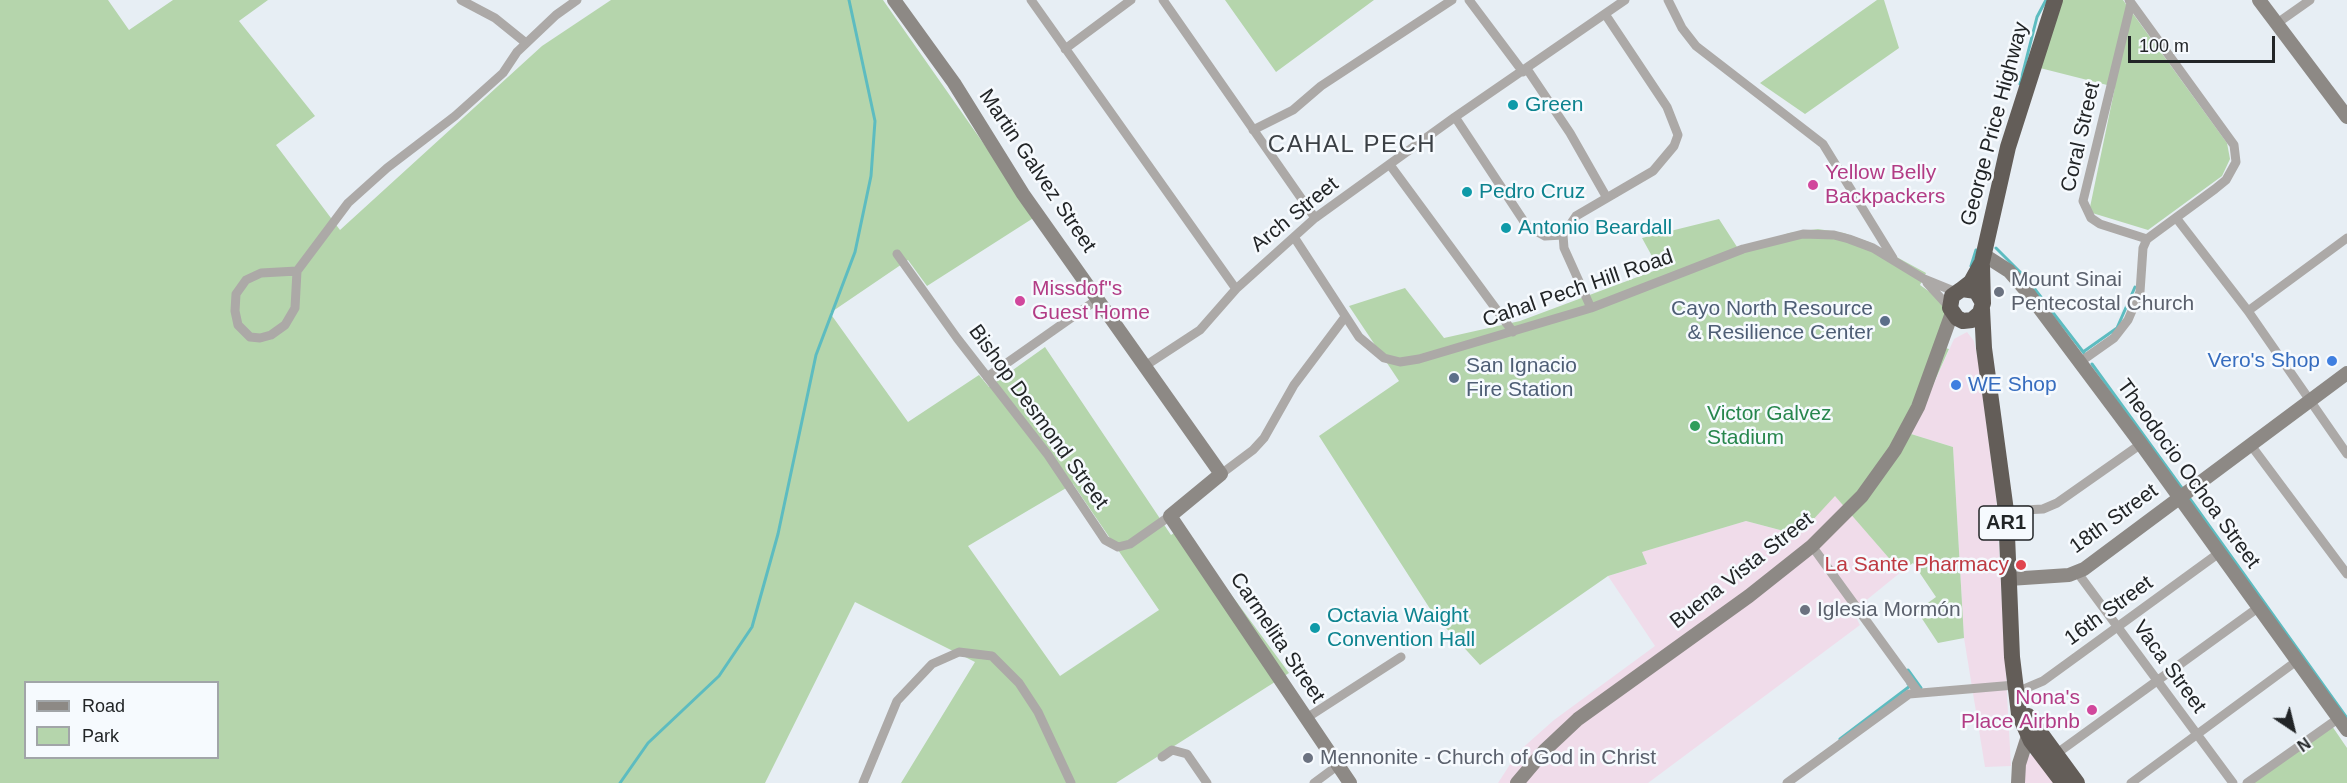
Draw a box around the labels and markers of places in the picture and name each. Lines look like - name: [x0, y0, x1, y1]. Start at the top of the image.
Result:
- place label: Green: [1525, 92, 1583, 118]
- marker: Green: [1506, 98, 1520, 112]
- place label: Yellow Belly Backpackers: [1825, 160, 1945, 210]
- marker: Yellow Belly Backpackers: [1806, 178, 1820, 192]
- place label: Pedro Cruz: [1479, 179, 1585, 205]
- marker: Pedro Cruz: [1460, 185, 1474, 199]
- place label: Antonio Beardall: [1518, 215, 1672, 241]
- marker: Antonio Beardall: [1499, 221, 1513, 235]
- place label: Mount Sinai Pentecostal Church: [2011, 267, 2194, 317]
- place label: Missdof"s Guest Home: [1032, 276, 1150, 326]
- marker: Mount Sinai Pentecostal Church: [1992, 285, 2006, 299]
- marker: Missdof"s Guest Home: [1013, 294, 1027, 308]
- place label: Cayo North Resource & Resilience Center: [1671, 296, 1873, 346]
- marker: Cayo North Resource & Resilience Center: [1878, 314, 1892, 328]
- place label: Vero's Shop: [2207, 348, 2320, 374]
- place label: San Ignacio Fire Station: [1466, 353, 1577, 403]
- marker: Vero's Shop: [2325, 354, 2339, 368]
- marker: San Ignacio Fire Station: [1447, 371, 1461, 385]
- place label: WE Shop: [1968, 372, 2057, 398]
- marker: WE Shop: [1949, 378, 1963, 392]
- place label: Victor Galvez Stadium: [1707, 401, 1831, 451]
- marker: Victor Galvez Stadium: [1688, 419, 1702, 433]
- place label: La Sante Pharmacy: [1825, 552, 2009, 578]
- marker: La Sante Pharmacy: [2014, 558, 2028, 572]
- place label: Iglesia Mormón: [1817, 597, 1961, 623]
- place label: Octavia Waight Convention Hall: [1327, 603, 1475, 653]
- marker: Iglesia Mormón: [1798, 603, 1812, 617]
- marker: Octavia Waight Convention Hall: [1308, 621, 1322, 635]
- place label: Nona's Place Airbnb: [1961, 685, 2080, 735]
- marker: Nona's Place Airbnb: [2085, 703, 2099, 717]
- place label: Mennonite - Church of God in Christ: [1320, 745, 1656, 771]
- marker: Mennonite - Church of God in Christ: [1301, 751, 1315, 765]

